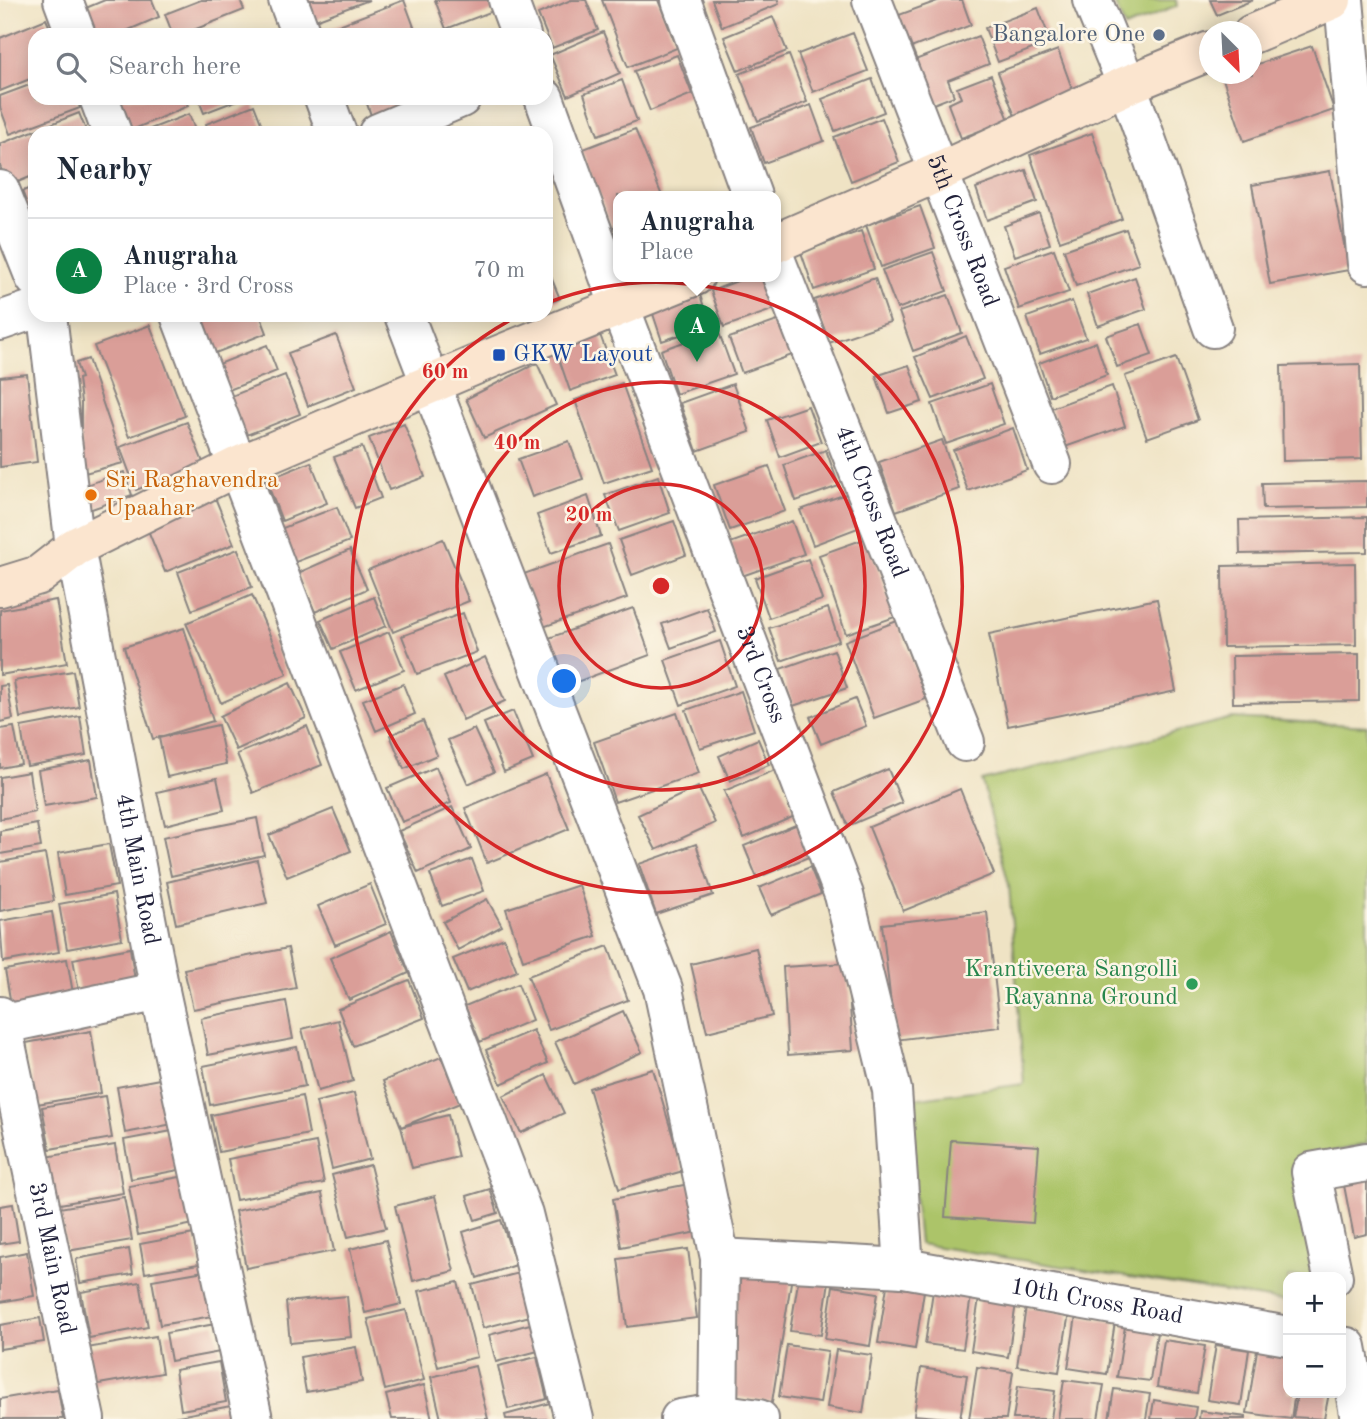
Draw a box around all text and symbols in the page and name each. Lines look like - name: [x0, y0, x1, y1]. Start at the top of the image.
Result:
- north arrow: [1199, 21, 1262, 84]
- place label: Bangalore One: [992, 23, 1145, 47]
- marker: Bangalore One: [1151, 27, 1167, 43]
- search box: [28, 28, 553, 105]
- icon: search: [52, 48, 90, 86]
- text: Search here: [108, 54, 241, 80]
- street label: 5th Cross Road: [921, 152, 1002, 311]
- text: Nearby: [56, 156, 153, 186]
- popup: [613, 191, 781, 282]
- text: Anugraha: [639, 210, 755, 236]
- text: Place: [639, 241, 693, 264]
- text: Anugraha: [123, 244, 238, 270]
- text: A: [70, 259, 88, 282]
- text: 70 m: [474, 259, 525, 282]
- text: Place · 3rd Cross: [123, 275, 294, 298]
- pin: A: [674, 304, 720, 362]
- place label: GKW Layout: [513, 343, 653, 367]
- marker: GKW Layout: [491, 347, 507, 363]
- text: 60 m: [421, 362, 469, 383]
- street label: 4th Cross Road: [830, 423, 911, 581]
- text: 40 m: [493, 433, 541, 454]
- place label: Sri Raghavendra Upaahar: [105, 469, 279, 521]
- marker: Sri Raghavendra Upaahar: [83, 487, 99, 503]
- text: 20 m: [565, 505, 613, 526]
- centre of rings: [649, 574, 673, 598]
- street label: 3rd Cross: [731, 623, 789, 727]
- your location: [547, 664, 581, 698]
- street label: 4th Main Road: [110, 792, 163, 947]
- place label: Krantiveera Sangolli Rayanna Ground: [964, 958, 1178, 1010]
- marker: Krantiveera Sangolli Rayanna Ground: [1184, 976, 1200, 992]
- street label: 3rd Main Road: [23, 1181, 79, 1337]
- map controls: [1283, 1272, 1346, 1398]
- button: +: [1283, 1272, 1346, 1335]
- street label: 10th Cross Road: [1009, 1275, 1185, 1329]
- button: −: [1283, 1335, 1346, 1398]

